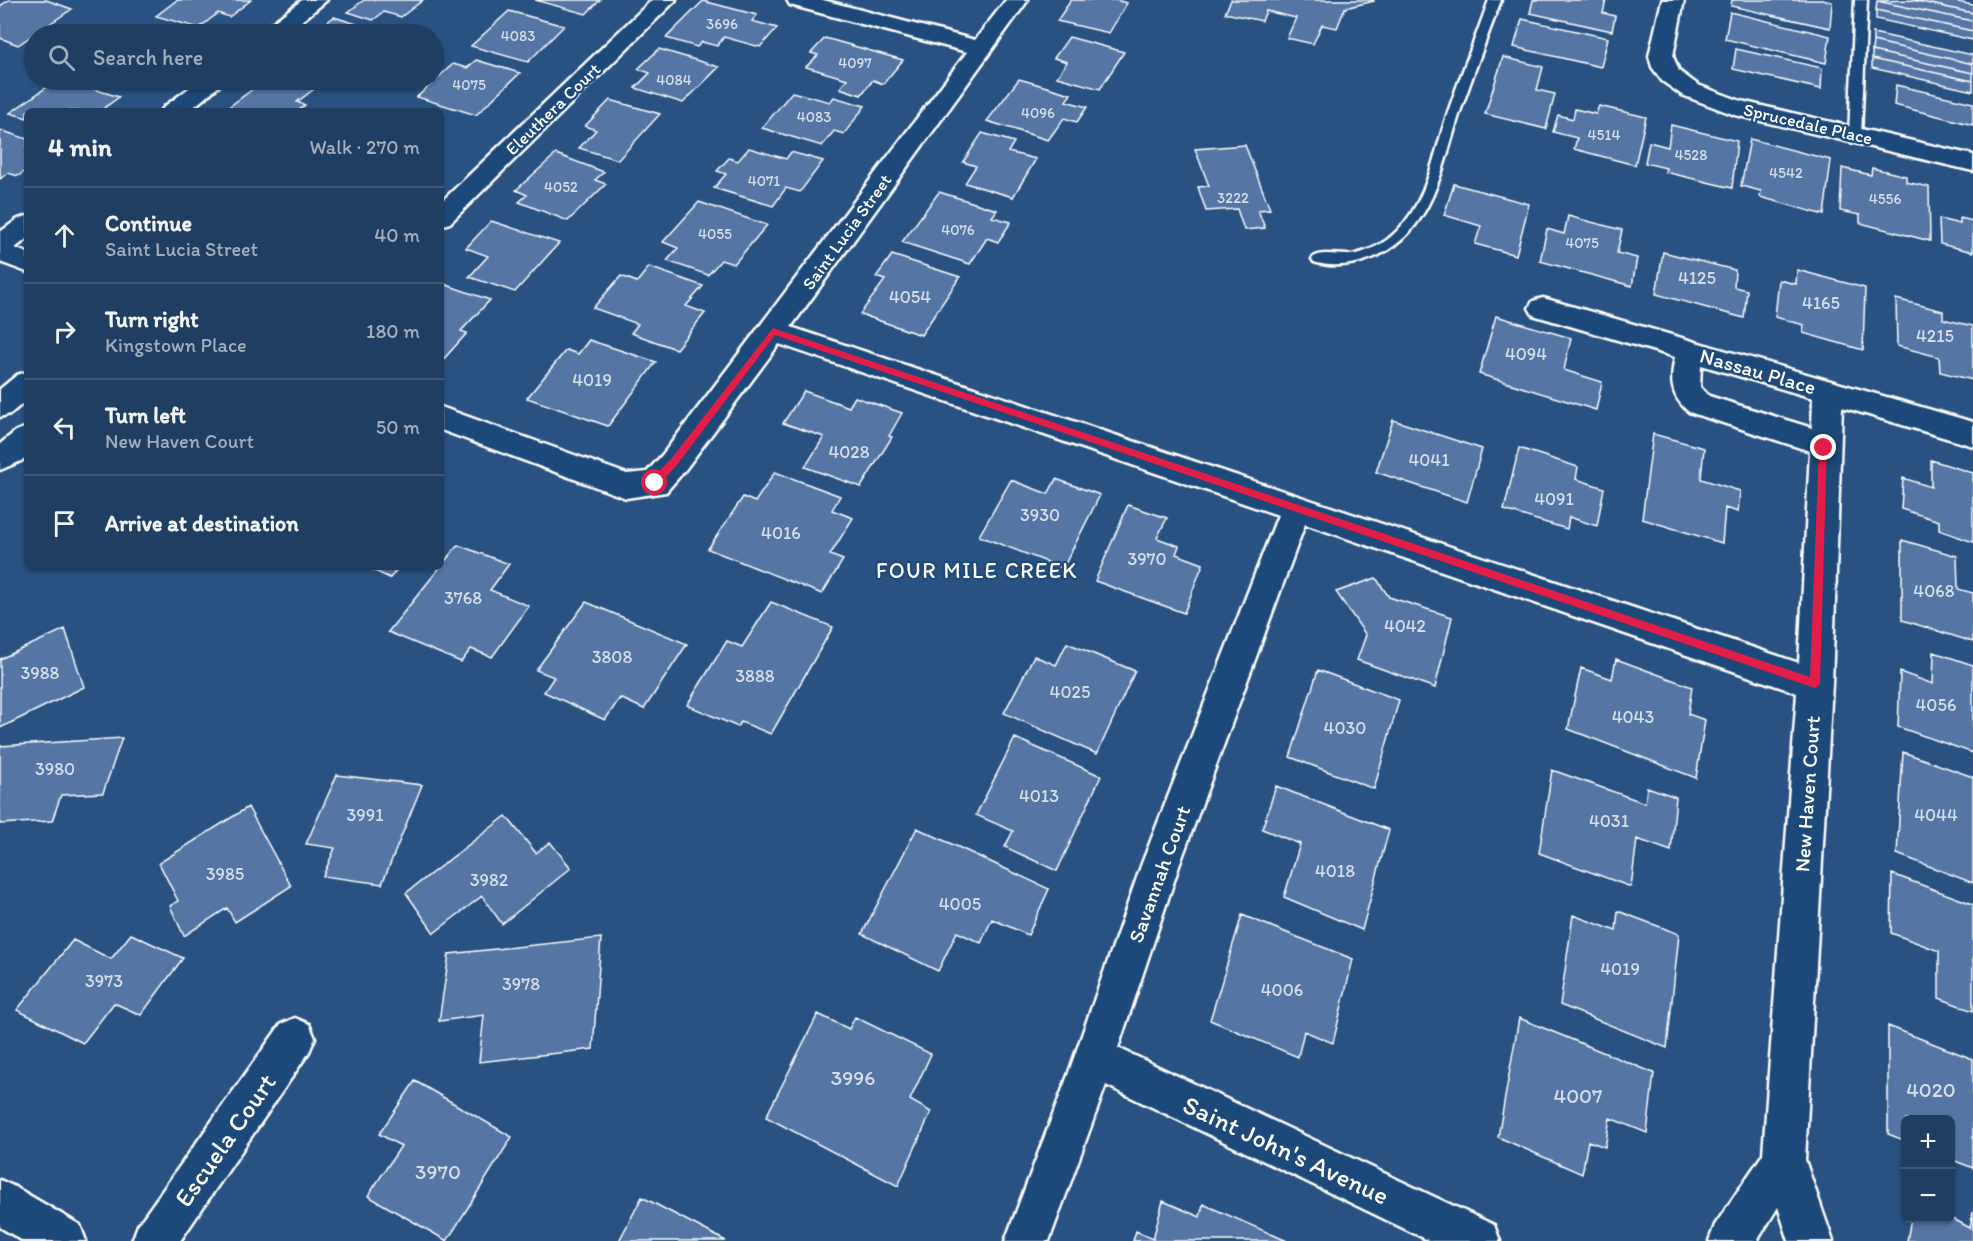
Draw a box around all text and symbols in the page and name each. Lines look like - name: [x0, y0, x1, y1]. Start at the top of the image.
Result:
- house number: 3696: [706, 15, 738, 33]
- search box: [24, 24, 444, 90]
- house number: 4083: [501, 27, 535, 45]
- icon: search: [45, 41, 78, 74]
- text: Search here: [93, 44, 203, 71]
- house number: 4097: [838, 54, 872, 72]
- street label: Eleuthera Court: [501, 58, 605, 160]
- house number: 4084: [656, 71, 692, 89]
- house number: 4075: [452, 76, 486, 94]
- street label: Sprucedale Place: [1741, 98, 1875, 150]
- house number: 4096: [1021, 104, 1055, 122]
- house number: 4083: [797, 108, 831, 126]
- house number: 4514: [1588, 126, 1620, 144]
- text: 4 min: [48, 131, 112, 163]
- text: Walk · 270 m: [309, 135, 420, 159]
- house number: 4528: [1674, 146, 1708, 164]
- house number: 4542: [1769, 164, 1803, 182]
- street label: Saint Lucia Street: [798, 170, 897, 294]
- house number: 4071: [748, 172, 780, 190]
- house number: 4052: [544, 178, 578, 196]
- house number: 3222: [1217, 189, 1249, 207]
- house number: 4556: [1869, 190, 1901, 208]
- text: Continue: [105, 210, 192, 237]
- icon: ahead: [48, 219, 81, 252]
- house number: 4076: [941, 221, 975, 239]
- text: 40 m: [374, 223, 420, 247]
- house number: 4055: [698, 225, 732, 243]
- house number: 4075: [1565, 234, 1599, 252]
- text: Saint Lucia Street: [105, 237, 258, 261]
- house number: 4125: [1678, 267, 1716, 289]
- house number: 4054: [889, 286, 931, 308]
- house number: 4165: [1802, 292, 1840, 314]
- text: Turn right: [105, 306, 199, 333]
- icon: right: [48, 315, 81, 348]
- text: 180 m: [366, 319, 420, 343]
- house number: 4215: [1916, 325, 1954, 347]
- text: Kingstown Place: [105, 333, 247, 357]
- house number: 4094: [1505, 343, 1547, 365]
- street label: Nassau Place: [1697, 343, 1819, 399]
- house number: 4019: [572, 369, 612, 391]
- text: Turn left: [105, 402, 186, 429]
- icon: left: [48, 411, 81, 444]
- text: 50 m: [376, 415, 420, 439]
- text: New Haven Court: [105, 429, 254, 453]
- route end: [1810, 434, 1836, 460]
- house number: 4028: [828, 441, 870, 463]
- house number: 4041: [1408, 449, 1450, 471]
- route start: [641, 469, 667, 495]
- house number: 4091: [1534, 488, 1574, 510]
- house number: 3930: [1020, 504, 1060, 526]
- icon: arrive: [48, 507, 81, 540]
- text: Arrive at destination: [105, 510, 299, 537]
- house number: 4016: [761, 522, 801, 544]
- house number: 3970: [1127, 548, 1167, 570]
- district label: FOUR MILE CREEK: [876, 557, 1078, 584]
- house number: 4068: [1913, 580, 1955, 602]
- house number: 3768: [444, 587, 482, 609]
- house number: 4042: [1384, 615, 1427, 637]
- house number: 3808: [592, 646, 632, 668]
- house number: 3988: [21, 662, 60, 684]
- house number: 3888: [735, 665, 775, 687]
- house number: 4025: [1050, 681, 1090, 703]
- house number: 4056: [1916, 694, 1956, 716]
- house number: 4043: [1612, 706, 1654, 728]
- street label: New Haven Court: [1789, 715, 1825, 873]
- house number: 4030: [1324, 717, 1366, 739]
- house number: 3980: [35, 758, 75, 780]
- house number: 4013: [1019, 785, 1059, 807]
- street label: Savannah Court: [1123, 802, 1195, 946]
- house number: 3991: [347, 804, 384, 826]
- house number: 4044: [1914, 804, 1958, 826]
- house number: 4031: [1589, 810, 1629, 832]
- house number: 4018: [1315, 860, 1355, 882]
- house number: 3985: [206, 863, 244, 885]
- house number: 3982: [470, 869, 509, 891]
- house number: 4005: [939, 893, 981, 915]
- house number: 4019: [1600, 958, 1640, 980]
- house number: 3973: [85, 970, 123, 992]
- house number: 3978: [502, 973, 540, 995]
- house number: 4006: [1261, 979, 1303, 1001]
- house number: 3996: [831, 1065, 875, 1090]
- street label: Escuela Court: [167, 1067, 283, 1213]
- house number: 4020: [1906, 1077, 1956, 1102]
- house number: 4007: [1554, 1083, 1602, 1108]
- street label: Saint John's Avenue: [1178, 1088, 1394, 1212]
- map controls: [1901, 1115, 1955, 1223]
- button: +: [1901, 1115, 1955, 1169]
- house number: 3970: [415, 1159, 461, 1184]
- button: −: [1901, 1169, 1955, 1223]

